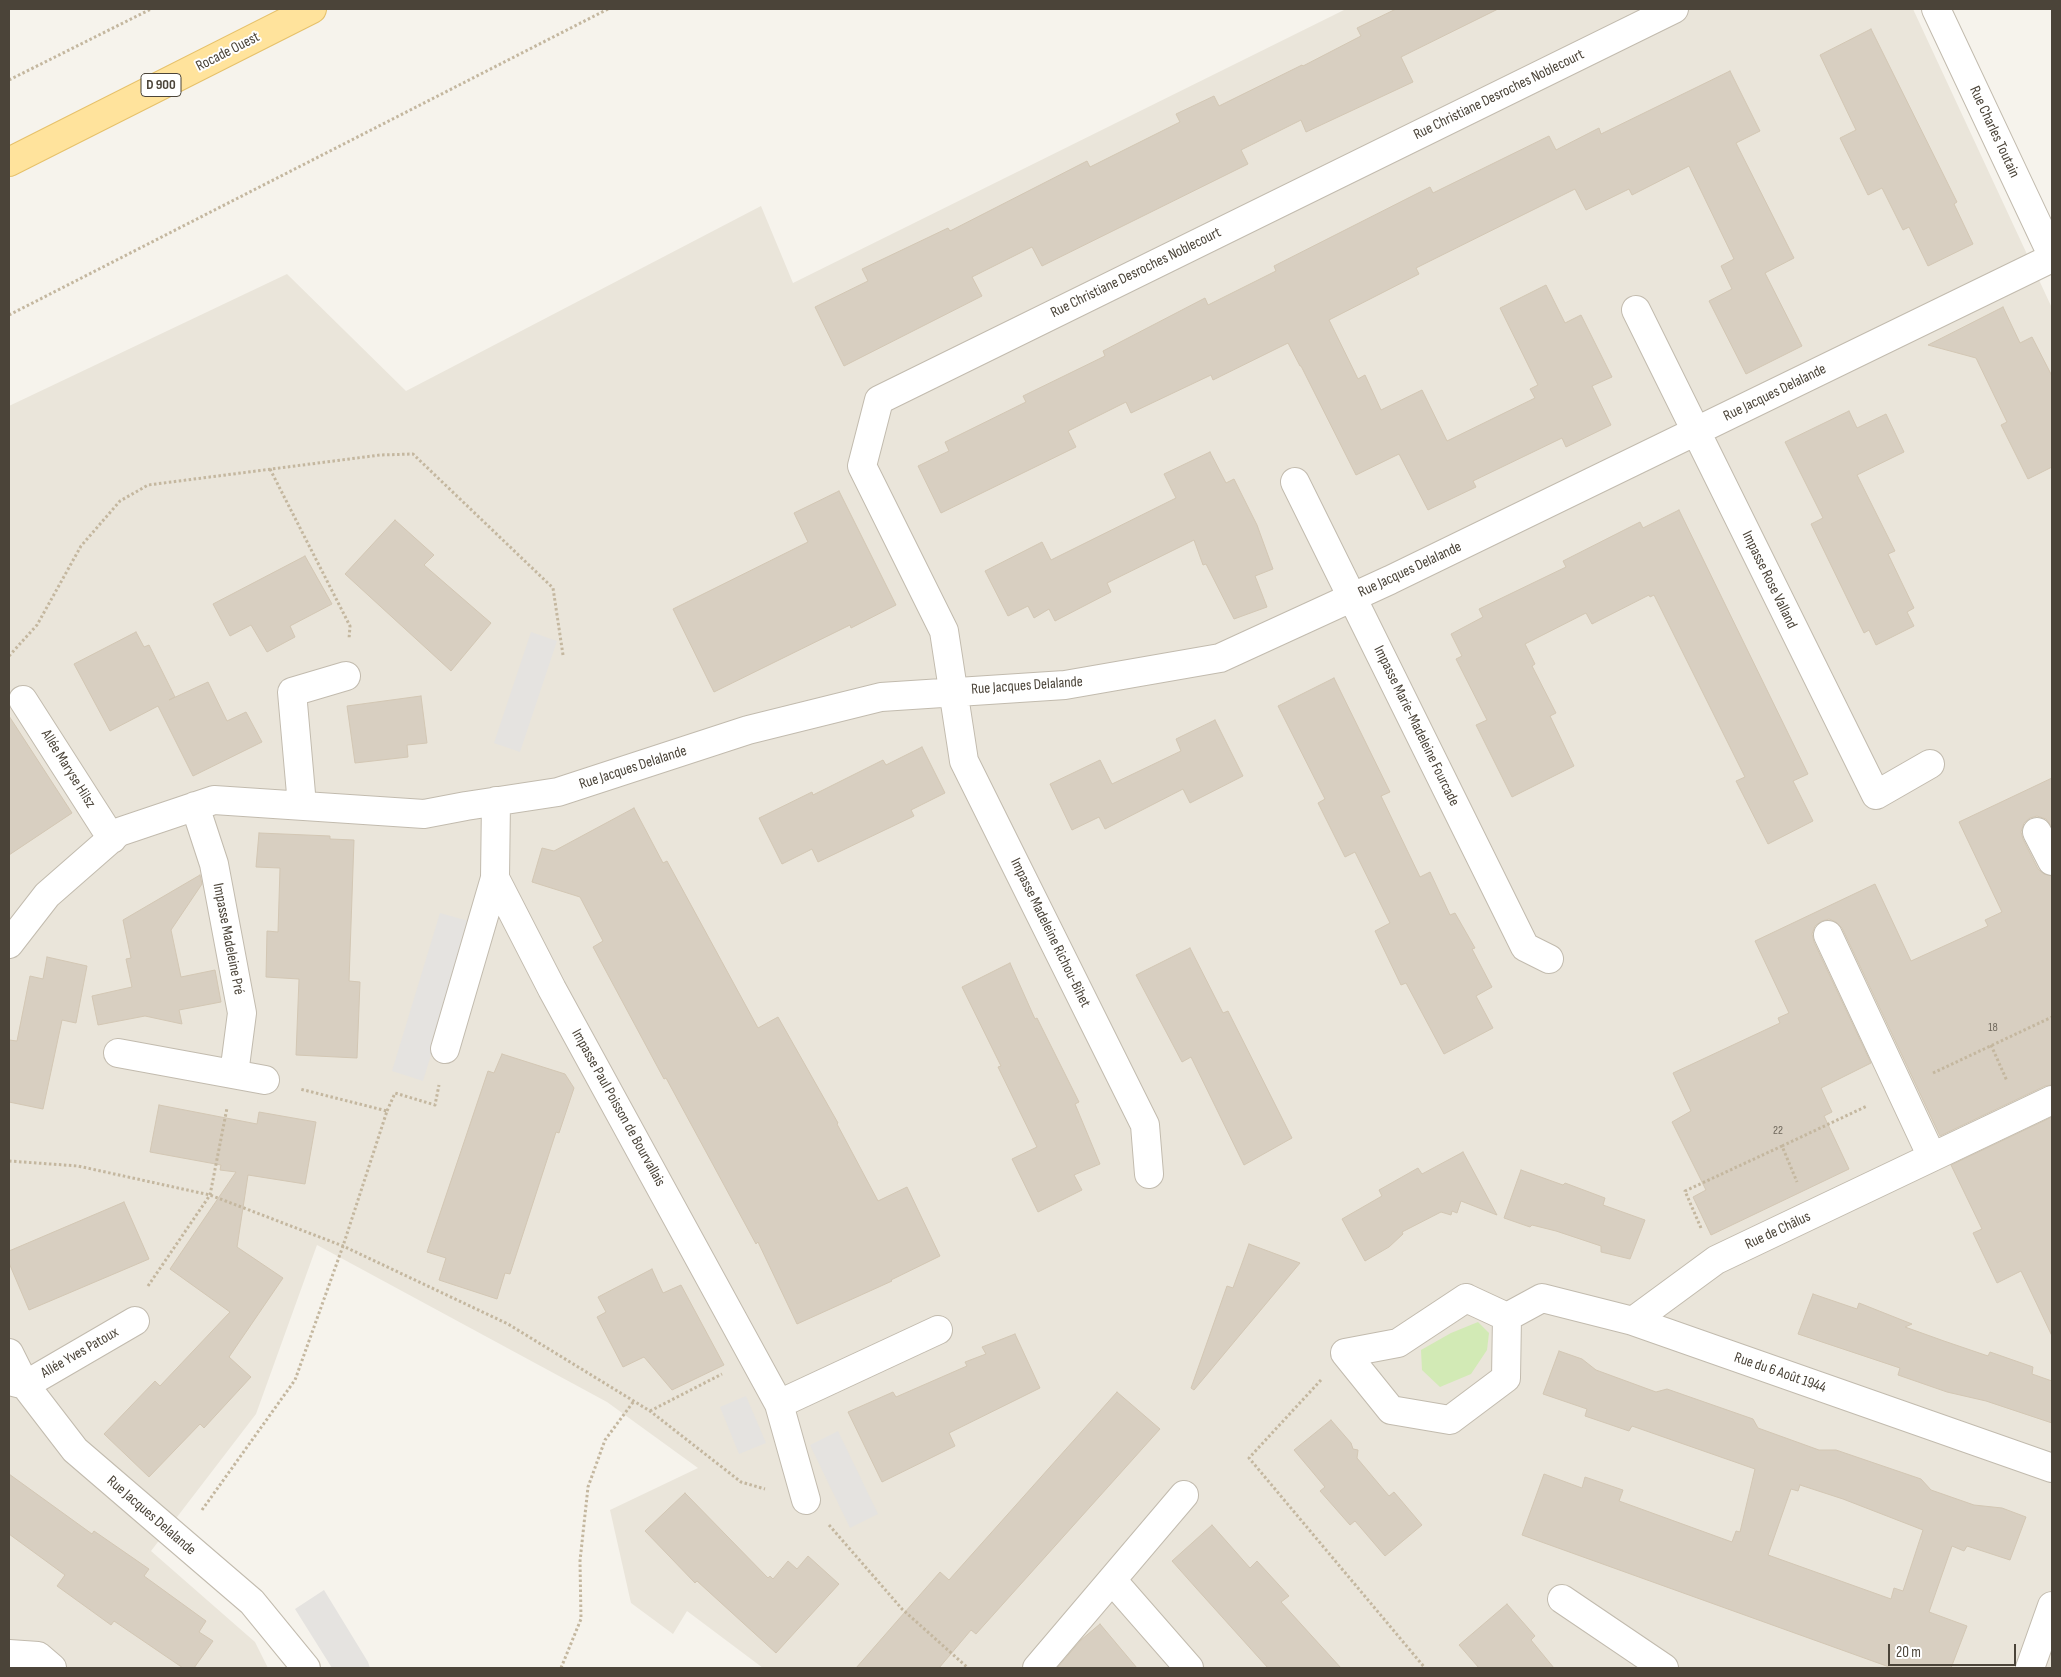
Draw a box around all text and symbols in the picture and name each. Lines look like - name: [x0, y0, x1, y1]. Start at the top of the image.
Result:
- street label: Rocade Ouest: [193, 28, 263, 76]
- street label: Rue Christiane Desroches Noblecourt: [1411, 46, 1587, 144]
- road number: D 900: [141, 74, 181, 96]
- street label: Rue Charles Toutain: [1965, 83, 2023, 181]
- street label: Rue Christiane Desroches Noblecourt: [1048, 224, 1224, 322]
- street label: Rue Jacques Delalande: [1721, 360, 1829, 426]
- street label: Impasse Rose Valland: [1738, 528, 1800, 632]
- street label: Rue Jacques Delalande: [1355, 538, 1465, 602]
- street label: Impasse Marie-Madeleine Fourcade: [1369, 643, 1463, 809]
- street label: Rue Jacques Delalande: [971, 673, 1083, 699]
- street label: Allée Maryse Hilsz: [37, 726, 99, 812]
- street label: Rue Jacques Delalande: [577, 742, 689, 794]
- street label: Impasse Madeleine Richou-Bihet: [1006, 856, 1094, 1010]
- street label: Impasse Madeleine Pré: [208, 882, 248, 996]
- house number: 18: [1988, 1021, 1998, 1035]
- street label: Impasse Paul Poisson de Bourvallais: [567, 1026, 669, 1190]
- house number: 22: [1773, 1124, 1783, 1138]
- street label: Rue de Châlus: [1742, 1208, 1814, 1254]
- street label: Allée Yves Patoux: [38, 1324, 122, 1382]
- street label: Rue du 6 Août 1944: [1732, 1349, 1828, 1397]
- street label: Rue Jacques Delalande: [103, 1472, 199, 1560]
- scale bar: [1891, 1634, 2018, 1666]
- text: 20 m: [1896, 1643, 1921, 1662]

